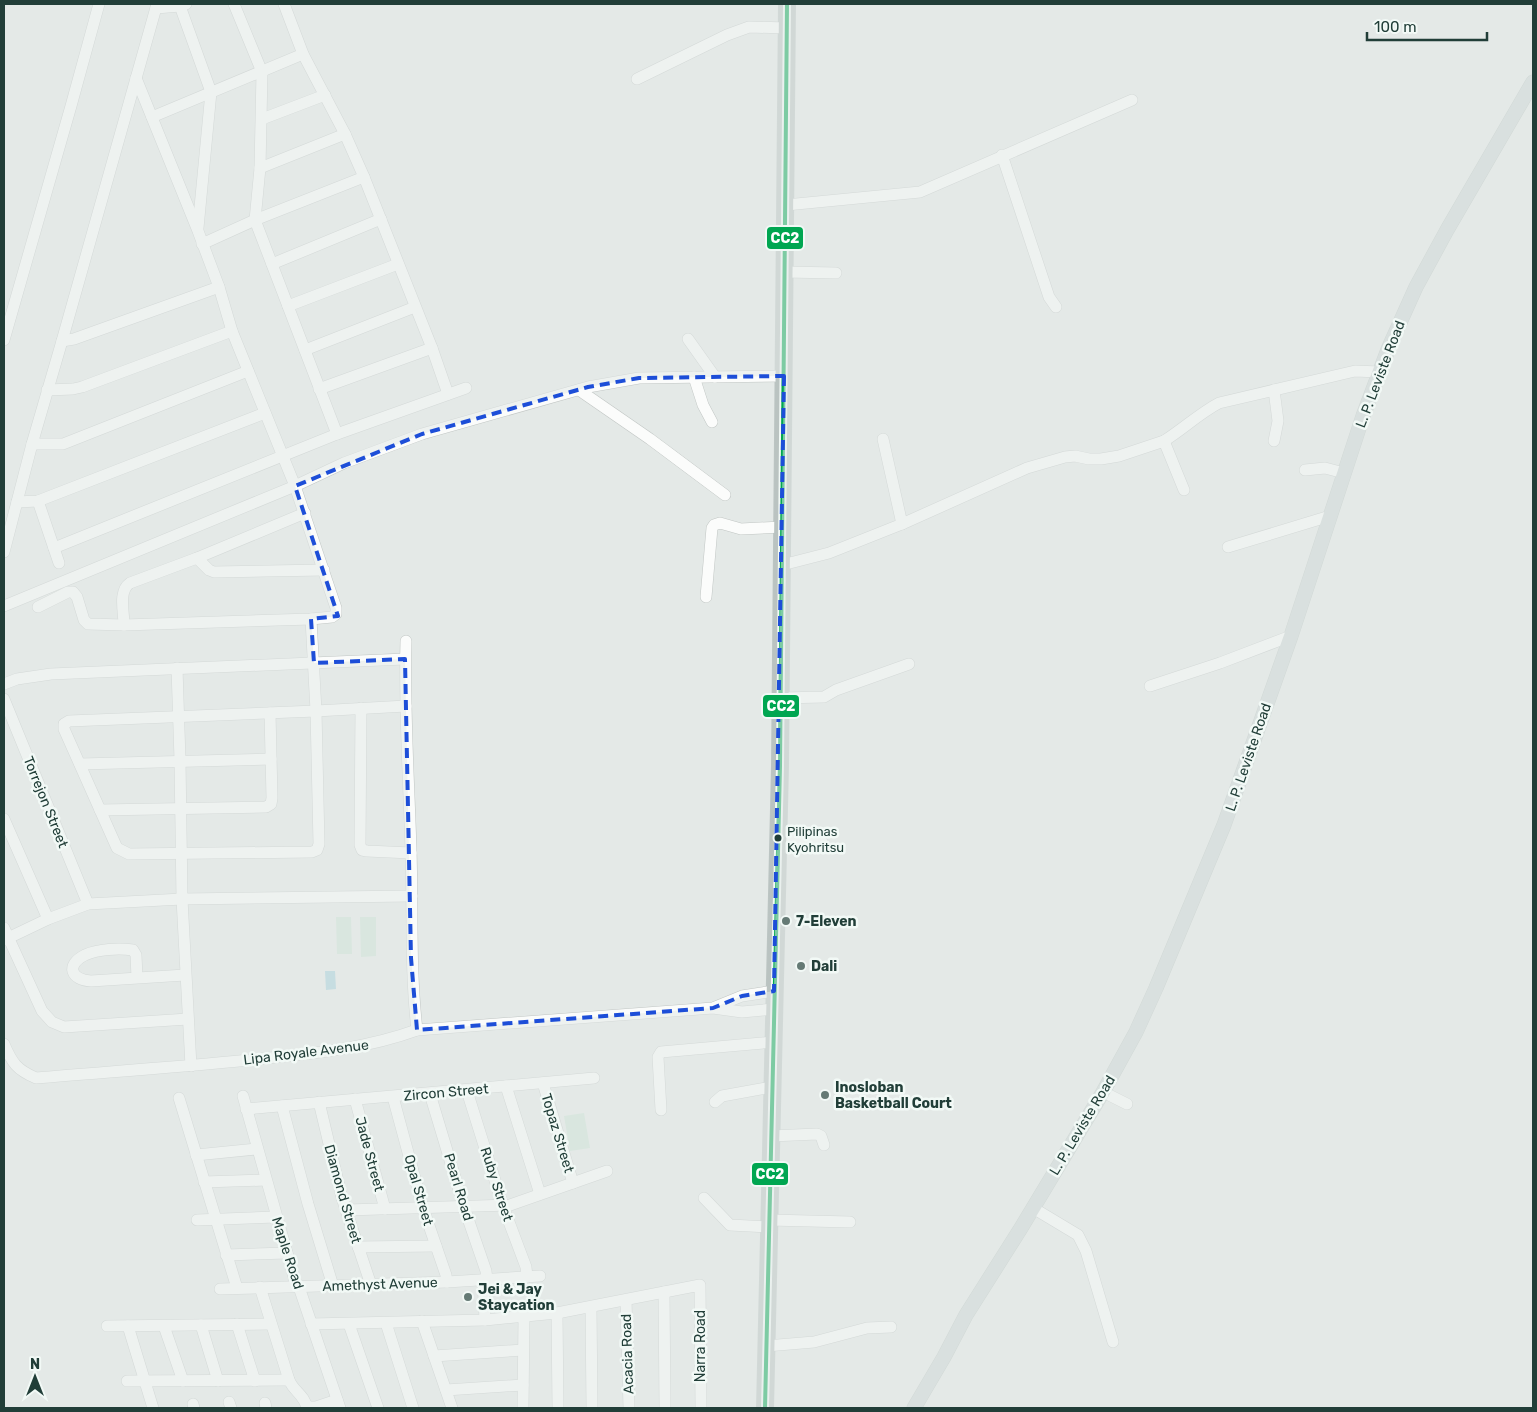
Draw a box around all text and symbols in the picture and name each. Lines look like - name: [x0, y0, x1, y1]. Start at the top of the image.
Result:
- scale bar: [1367, 10, 1487, 42]
- text: 100 m: [1374, 18, 1416, 36]
- line badge: CC2: [766, 226, 804, 250]
- text: CC2: [771, 230, 799, 247]
- street label: L. P. Leviste Road: [1352, 318, 1409, 430]
- line badge: CC2: [762, 694, 800, 718]
- text: CC2: [767, 698, 795, 715]
- street label: L. P. Leviste Road: [1222, 701, 1275, 813]
- street label: Torrejon Street: [19, 754, 72, 851]
- place label: Pilipinas Kyohritsu: [787, 824, 844, 855]
- marker: Pilipinas Kyohritsu: [773, 833, 783, 843]
- place label: 7-Eleven: [796, 913, 857, 930]
- marker: 7-Eleven: [780, 915, 792, 927]
- place label: Dali: [811, 958, 837, 975]
- marker: Dali: [795, 960, 807, 972]
- street label: Lipa Royale Avenue: [242, 1036, 370, 1069]
- street label: L. P. Leviste Road: [1046, 1072, 1119, 1178]
- place label: Inosloban Basketball Court: [835, 1079, 952, 1112]
- street label: Zircon Street: [403, 1080, 490, 1105]
- marker: Inosloban Basketball Court: [819, 1089, 831, 1101]
- street label: Topaz Street: [537, 1091, 578, 1175]
- street label: Jade Street: [351, 1115, 388, 1194]
- street label: Diamond Street: [320, 1143, 365, 1246]
- street label: Ruby Street: [477, 1145, 517, 1224]
- street label: Pearl Road: [440, 1151, 477, 1223]
- street label: Opal Street: [400, 1153, 437, 1228]
- line badge: CC2: [751, 1162, 789, 1186]
- text: CC2: [756, 1166, 784, 1183]
- street label: Maple Road: [268, 1215, 307, 1291]
- street label: Amethyst Avenue: [322, 1274, 438, 1295]
- place label: Jei & Jay Staycation: [478, 1281, 554, 1314]
- marker: Jei & Jay Staycation: [462, 1291, 474, 1303]
- street label: Narra Road: [692, 1310, 709, 1382]
- street label: Acacia Road: [618, 1314, 637, 1394]
- north arrow: [10, 1352, 60, 1402]
- text: N: [30, 1356, 40, 1373]

